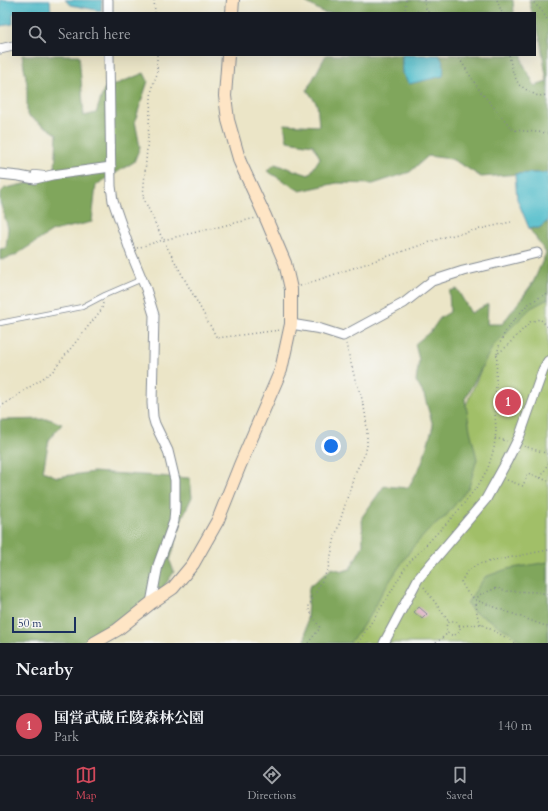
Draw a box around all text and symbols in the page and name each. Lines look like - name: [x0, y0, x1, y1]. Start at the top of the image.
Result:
- search box: [12, 12, 536, 56]
- icon: search: [26, 23, 48, 45]
- text: Search here: [58, 24, 131, 44]
- pin: 1: [495, 387, 521, 417]
- your location: [321, 436, 341, 456]
- scale bar: [12, 615, 76, 634]
- text: 50 m: [18, 616, 42, 631]
- text: Nearby: [16, 658, 73, 681]
- text: 国営武蔵丘陵森林公園: [54, 708, 204, 728]
- text: 1: [26, 717, 32, 735]
- text: 140 m: [498, 717, 532, 735]
- text: Park: [54, 728, 79, 746]
- tab: Map: [75, 764, 97, 803]
- tab: Directions: [247, 764, 296, 803]
- tab: Saved: [446, 764, 473, 803]

